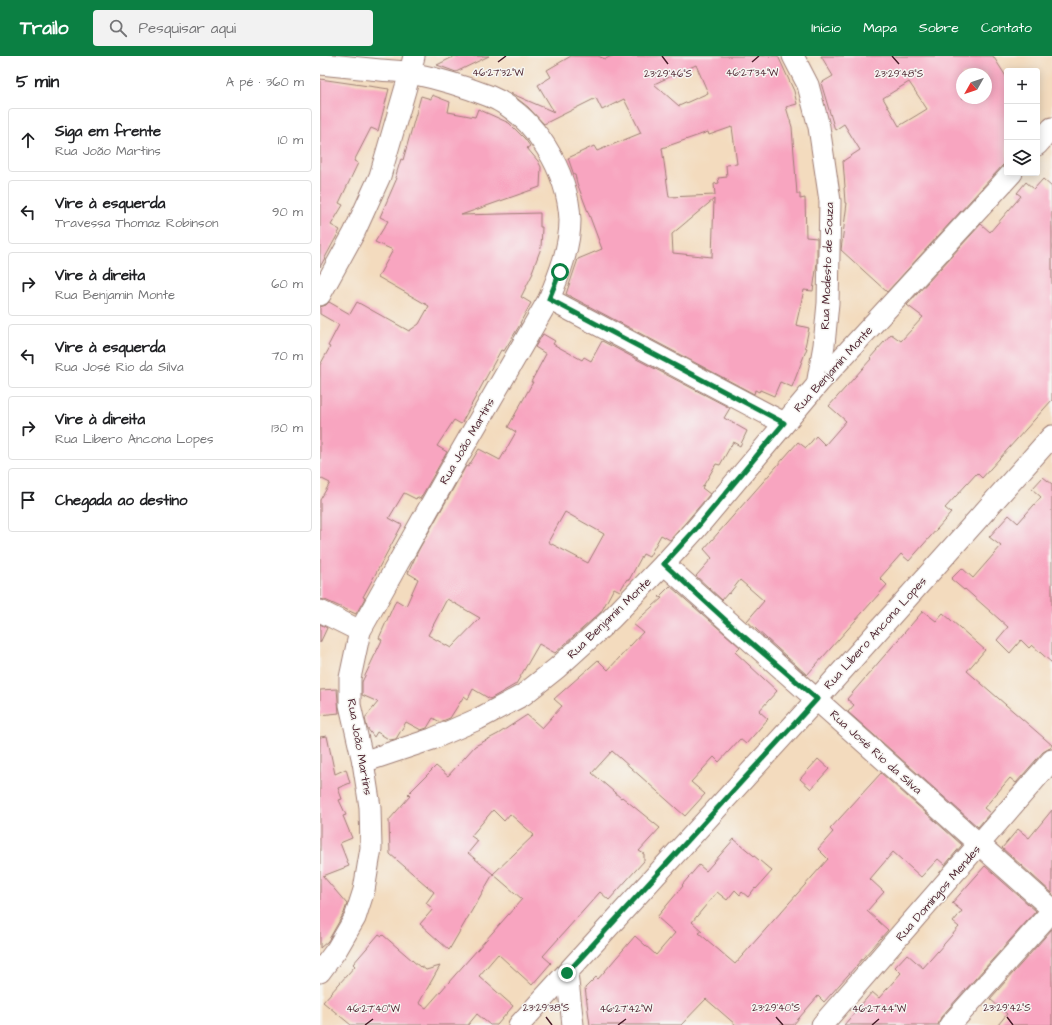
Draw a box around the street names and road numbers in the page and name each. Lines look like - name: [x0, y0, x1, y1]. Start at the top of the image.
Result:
- street label: Rua Modesto de Souza: [817, 202, 838, 330]
- street label: Rua Benjamin Monte: [790, 322, 877, 416]
- street label: Rua João Martins: [436, 395, 499, 488]
- street label: Rua Benjamin Monte: [564, 573, 655, 663]
- street label: Rua Libero Ancona Lopes: [820, 573, 931, 693]
- street label: Rua João Martins: [343, 698, 376, 797]
- street label: Rua José Rio da Silva: [826, 706, 925, 798]
- street label: Rua Domingos Mendes: [892, 842, 986, 946]

